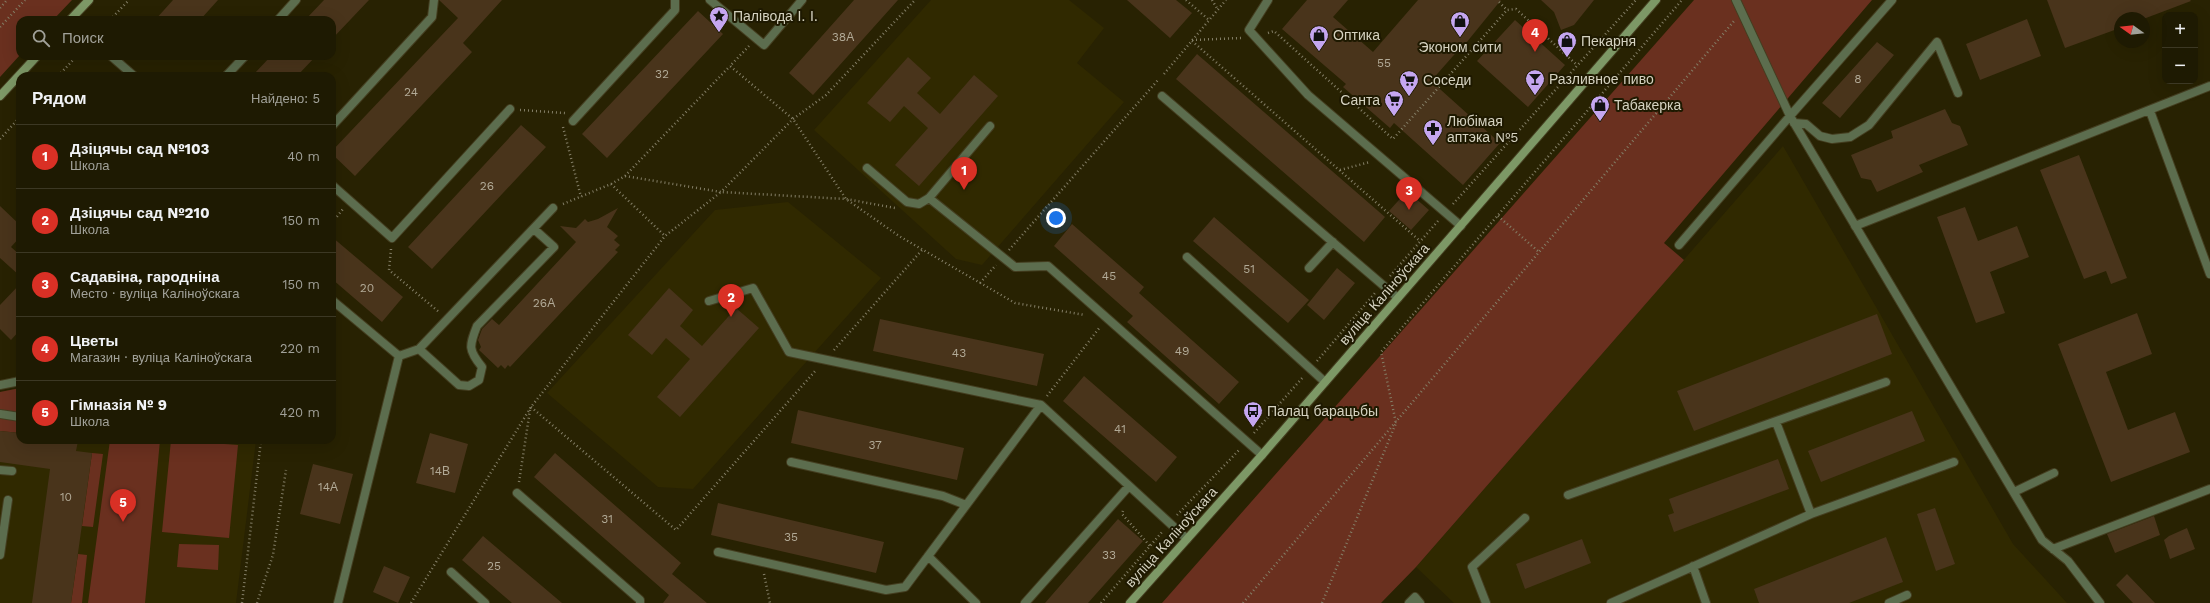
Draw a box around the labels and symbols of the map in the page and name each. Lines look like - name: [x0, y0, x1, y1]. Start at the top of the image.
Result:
- place icon: Палівода І. І.: [708, 5, 730, 33]
- place label: Палівода І. І.: [733, 8, 818, 24]
- shop icon: Эконом сити: [1449, 10, 1471, 38]
- north arrow: [2114, 12, 2150, 48]
- pin: 4: [1522, 19, 1548, 52]
- shop icon: Оптика: [1308, 24, 1330, 52]
- place label: Оптика: [1333, 27, 1380, 43]
- house number: 38А: [832, 30, 854, 44]
- shop icon: Пекарня: [1556, 30, 1578, 58]
- place label: Пекарня: [1581, 33, 1636, 49]
- place label: Эконом сити: [1418, 39, 1502, 55]
- house number: 55: [1377, 56, 1391, 70]
- house number: 32: [655, 67, 669, 81]
- bar icon: Разливное пиво: [1524, 68, 1546, 96]
- supermarket icon: Соседи: [1398, 69, 1420, 97]
- place label: Разливное пиво: [1549, 71, 1654, 87]
- place label: Соседи: [1423, 72, 1471, 88]
- house number: 8: [1854, 72, 1862, 86]
- house number: 24: [404, 85, 418, 99]
- supermarket icon: Санта: [1383, 89, 1405, 117]
- place label: Санта: [1340, 92, 1380, 108]
- shop icon: Табакерка: [1589, 94, 1611, 122]
- place label: Табакерка: [1614, 97, 1681, 113]
- place label: Любімая аптэка №5: [1447, 113, 1518, 145]
- pharmacy icon: Любімая аптэка №5: [1422, 118, 1444, 146]
- pin: 1: [951, 157, 977, 190]
- pin: 3: [1396, 177, 1422, 210]
- house number: 26: [480, 179, 494, 193]
- your location: [1046, 208, 1066, 228]
- street label: вуліца Каліноўскага: [1336, 240, 1433, 348]
- house number: 51: [1243, 262, 1255, 276]
- house number: 45: [1102, 269, 1116, 283]
- house number: 20: [360, 281, 374, 295]
- pin: 2: [718, 284, 744, 317]
- house number: 26А: [533, 296, 555, 310]
- house number: 49: [1175, 344, 1189, 358]
- house number: 43: [952, 346, 966, 360]
- bus stop icon: Палац барацьбы: [1242, 400, 1264, 428]
- place label: Палац барацьбы: [1267, 403, 1378, 419]
- house number: 41: [1114, 422, 1126, 436]
- house number: 37: [868, 438, 882, 452]
- house number: 14В: [430, 464, 450, 478]
- house number: 14А: [318, 480, 338, 494]
- street label: вуліца Каліноўскага: [1122, 483, 1220, 590]
- pin: 5: [110, 489, 136, 522]
- house number: 10: [60, 490, 72, 504]
- house number: 31: [601, 512, 613, 526]
- house number: 35: [784, 530, 798, 544]
- house number: 33: [1102, 548, 1116, 562]
- house number: 25: [487, 559, 501, 573]

